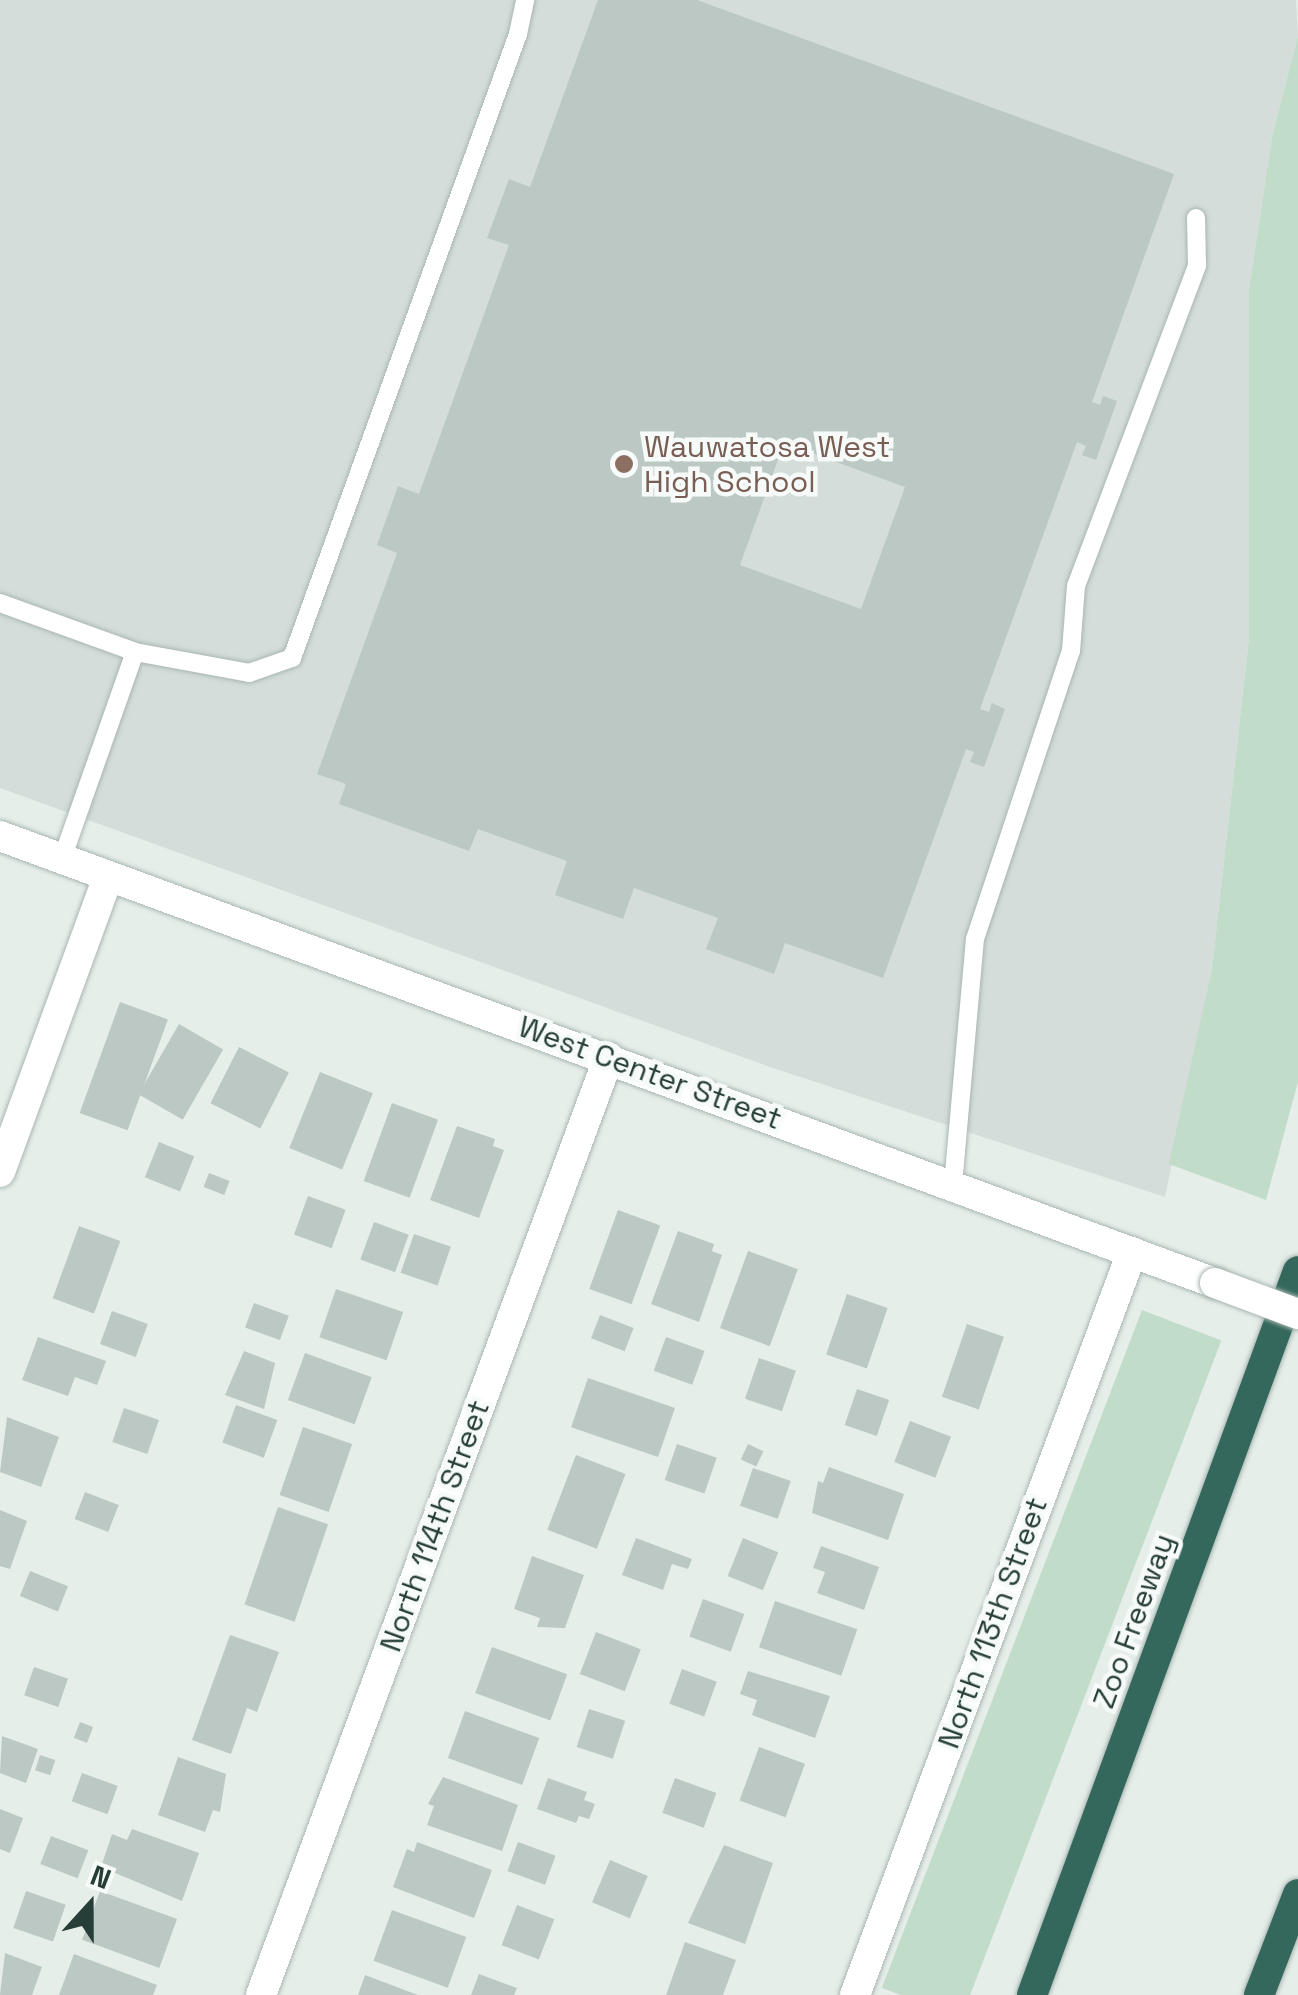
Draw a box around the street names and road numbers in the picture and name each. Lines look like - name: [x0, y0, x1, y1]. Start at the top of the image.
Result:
- street label: West Center Street: [514, 1009, 786, 1137]
- street label: North 114th Street: [373, 1395, 497, 1657]
- street label: North 113th Street: [931, 1493, 1055, 1753]
- street label: Zoo Freeway: [1086, 1529, 1182, 1713]

